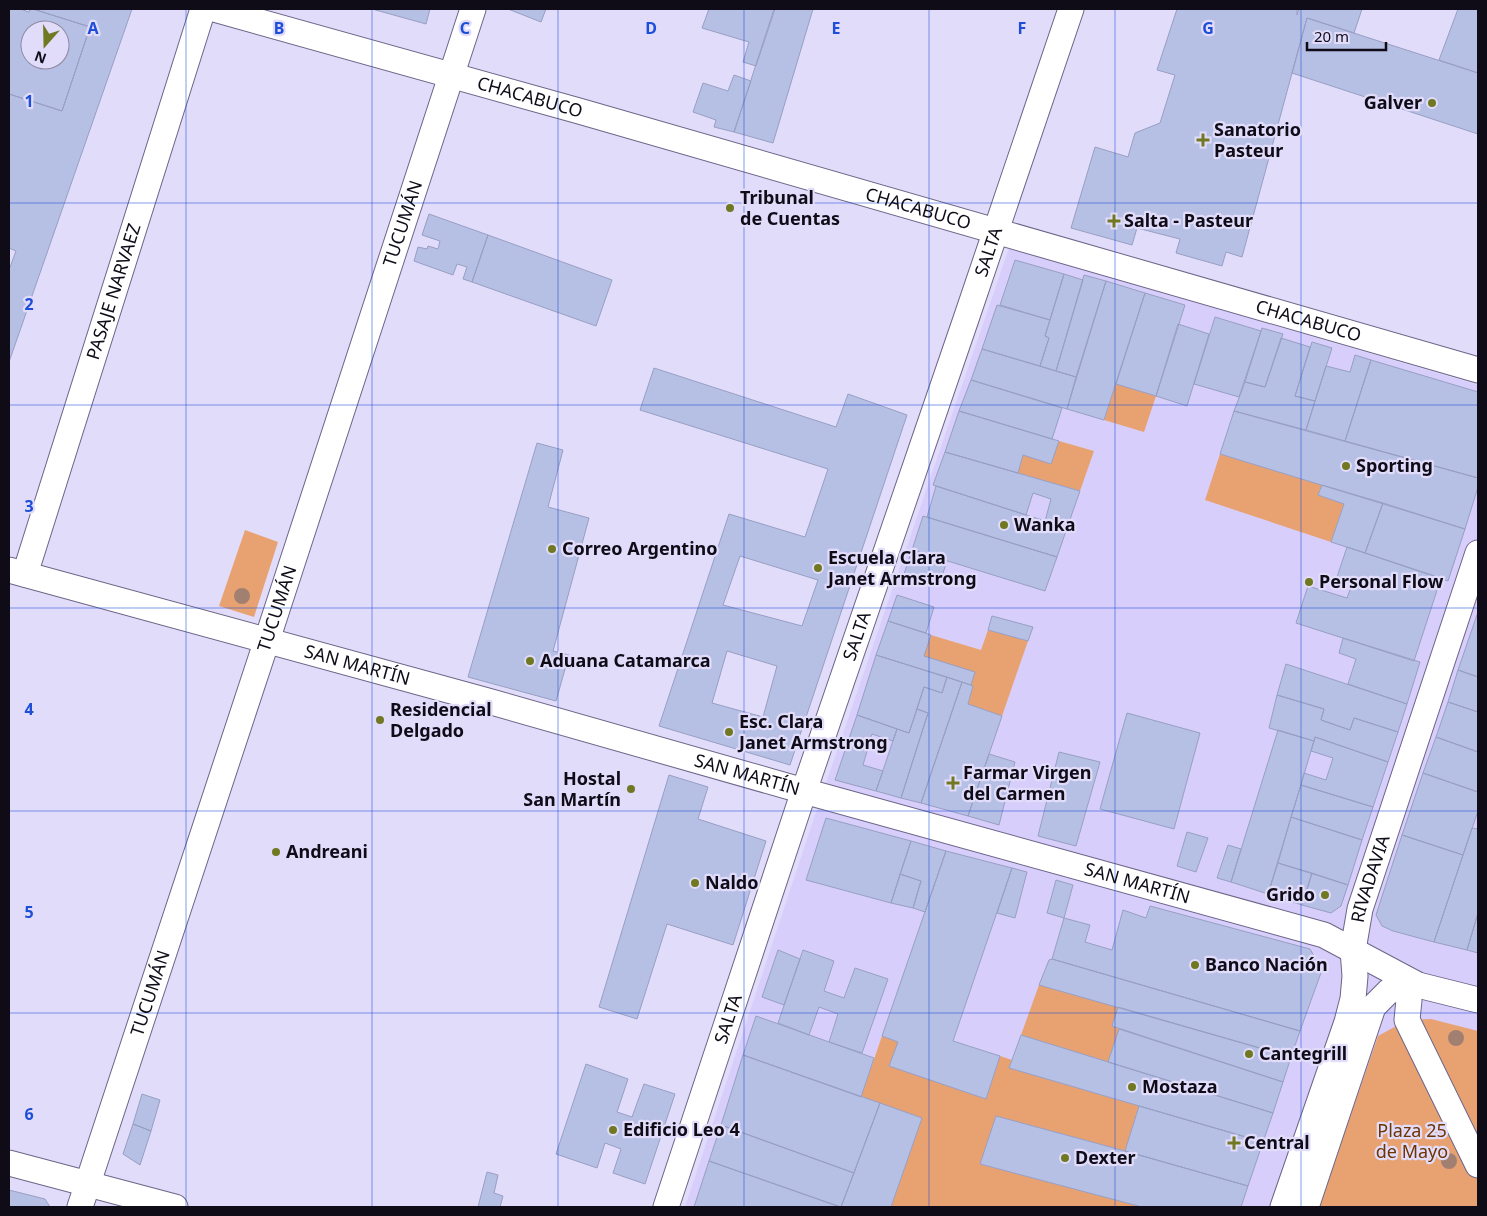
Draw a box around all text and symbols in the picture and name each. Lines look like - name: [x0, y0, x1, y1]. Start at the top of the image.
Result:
- text: A: [87, 17, 99, 39]
- text: B: [274, 17, 284, 39]
- text: C: [460, 17, 470, 39]
- text: D: [645, 17, 657, 39]
- text: E: [832, 17, 841, 39]
- text: F: [1018, 17, 1026, 39]
- text: G: [1202, 17, 1214, 39]
- north arrow: [20, 20, 70, 70]
- scale bar: [1307, 20, 1386, 52]
- text: 20 m: [1314, 26, 1349, 46]
- text: N: [32, 47, 49, 69]
- street label: CHACABUCO: [475, 70, 586, 123]
- text: 1: [24, 90, 34, 112]
- place label: Galver: [1364, 90, 1422, 114]
- marker: Galver: [1426, 97, 1438, 109]
- place label: Sanatorio Pasteur: [1214, 117, 1301, 162]
- marker: Sanatorio Pasteur: [1196, 133, 1210, 147]
- street label: TUCUMÁN: [377, 177, 427, 270]
- street label: CHACABUCO: [863, 181, 974, 234]
- place label: Tribunal de Cuentas: [740, 185, 840, 230]
- marker: Tribunal de Cuentas: [724, 202, 736, 214]
- place label: Salta - Pasteur: [1124, 208, 1253, 232]
- marker: Salta - Pasteur: [1108, 215, 1120, 227]
- street label: PASAJE NARVAEZ: [80, 220, 146, 363]
- street label: SALTA: [968, 223, 1007, 280]
- text: 2: [24, 293, 34, 315]
- street label: CHACABUCO: [1253, 294, 1364, 347]
- place label: Sporting: [1356, 453, 1433, 477]
- marker: Sporting: [1340, 460, 1352, 472]
- text: 3: [24, 495, 34, 517]
- place label: Wanka: [1014, 512, 1075, 536]
- marker: Wanka: [998, 519, 1010, 531]
- place label: Correo Argentino: [562, 536, 718, 560]
- marker: Correo Argentino: [546, 543, 558, 555]
- place label: Escuela Clara Janet Armstrong: [826, 545, 977, 590]
- street label: TUCUMÁN: [251, 562, 302, 655]
- marker: Escuela Clara Janet Armstrong: [812, 562, 824, 574]
- place label: Personal Flow: [1319, 569, 1444, 593]
- marker: Personal Flow: [1303, 576, 1315, 588]
- street label: SALTA: [837, 607, 876, 664]
- street label: SAN MARTÍN: [302, 638, 413, 690]
- place label: Aduana Catamarca: [540, 648, 711, 672]
- marker: Aduana Catamarca: [524, 655, 536, 667]
- place label: Residencial Delgado: [390, 697, 492, 742]
- text: 4: [24, 698, 34, 720]
- place label: Esc. Clara Janet Armstrong: [737, 709, 888, 754]
- marker: Residencial Delgado: [374, 714, 386, 726]
- marker: Esc. Clara Janet Armstrong: [723, 726, 735, 738]
- street label: SAN MARTÍN: [692, 747, 803, 800]
- place label: Farmar Virgen del Carmen: [963, 760, 1092, 805]
- place label: Hostal San Martín: [523, 766, 621, 811]
- marker: Farmar Virgen del Carmen: [947, 777, 959, 789]
- marker: Hostal San Martín: [625, 783, 637, 795]
- street label: RIVADAVIA: [1345, 831, 1395, 924]
- place label: Andreani: [286, 839, 368, 863]
- marker: Andreani: [270, 846, 282, 858]
- street label: SAN MARTÍN: [1082, 856, 1193, 908]
- place label: Naldo: [705, 870, 758, 894]
- marker: Naldo: [689, 877, 701, 889]
- place label: Grido: [1266, 882, 1315, 906]
- marker: Grido: [1319, 889, 1331, 901]
- text: 5: [24, 901, 34, 923]
- street label: TUCUMÁN: [124, 947, 175, 1039]
- place label: Banco Nación: [1205, 952, 1328, 976]
- marker: Banco Nación: [1189, 959, 1201, 971]
- street label: SALTA: [708, 990, 747, 1047]
- place label: Cantegrill: [1259, 1041, 1347, 1065]
- marker: Cantegrill: [1243, 1048, 1255, 1060]
- place label: Mostaza: [1142, 1074, 1218, 1098]
- marker: Mostaza: [1126, 1081, 1138, 1093]
- text: 6: [24, 1103, 34, 1125]
- place label: Edificio Leo 4: [623, 1117, 740, 1141]
- park label: Plaza 25 de Mayo: [1376, 1118, 1448, 1163]
- marker: Edificio Leo 4: [607, 1124, 619, 1136]
- place label: Central: [1244, 1130, 1310, 1154]
- marker: Central: [1228, 1137, 1240, 1149]
- place label: Dexter: [1075, 1145, 1136, 1169]
- marker: Dexter: [1059, 1152, 1071, 1164]

